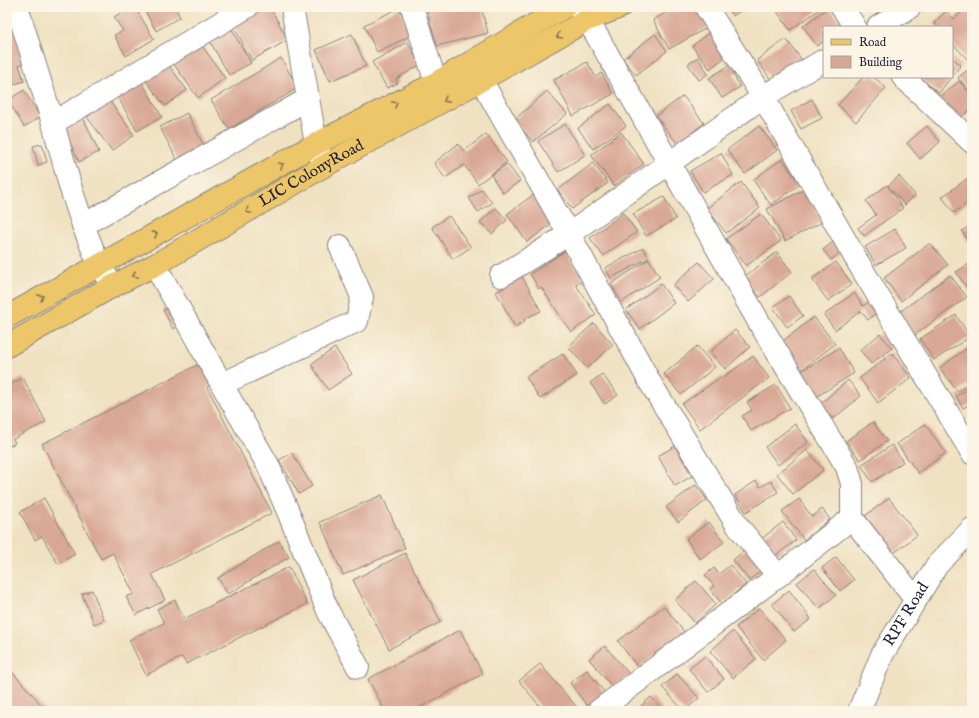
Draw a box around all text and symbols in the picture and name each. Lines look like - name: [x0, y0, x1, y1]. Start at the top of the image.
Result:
- legend: [823, 26, 953, 78]
- one-way arrow: [556, 31, 564, 38]
- text: Road: [859, 35, 887, 50]
- text: Building: [859, 55, 903, 70]
- one-way arrow: [443, 95, 451, 102]
- one-way arrow: [391, 101, 399, 108]
- street label: LIC ColonyRoad: [255, 136, 368, 212]
- one-way arrow: [277, 162, 284, 169]
- one-way arrow: [244, 207, 252, 214]
- one-way arrow: [150, 231, 158, 239]
- one-way arrow: [131, 271, 139, 278]
- one-way arrow: [37, 295, 44, 302]
- street label: RPF Road: [880, 579, 934, 650]

